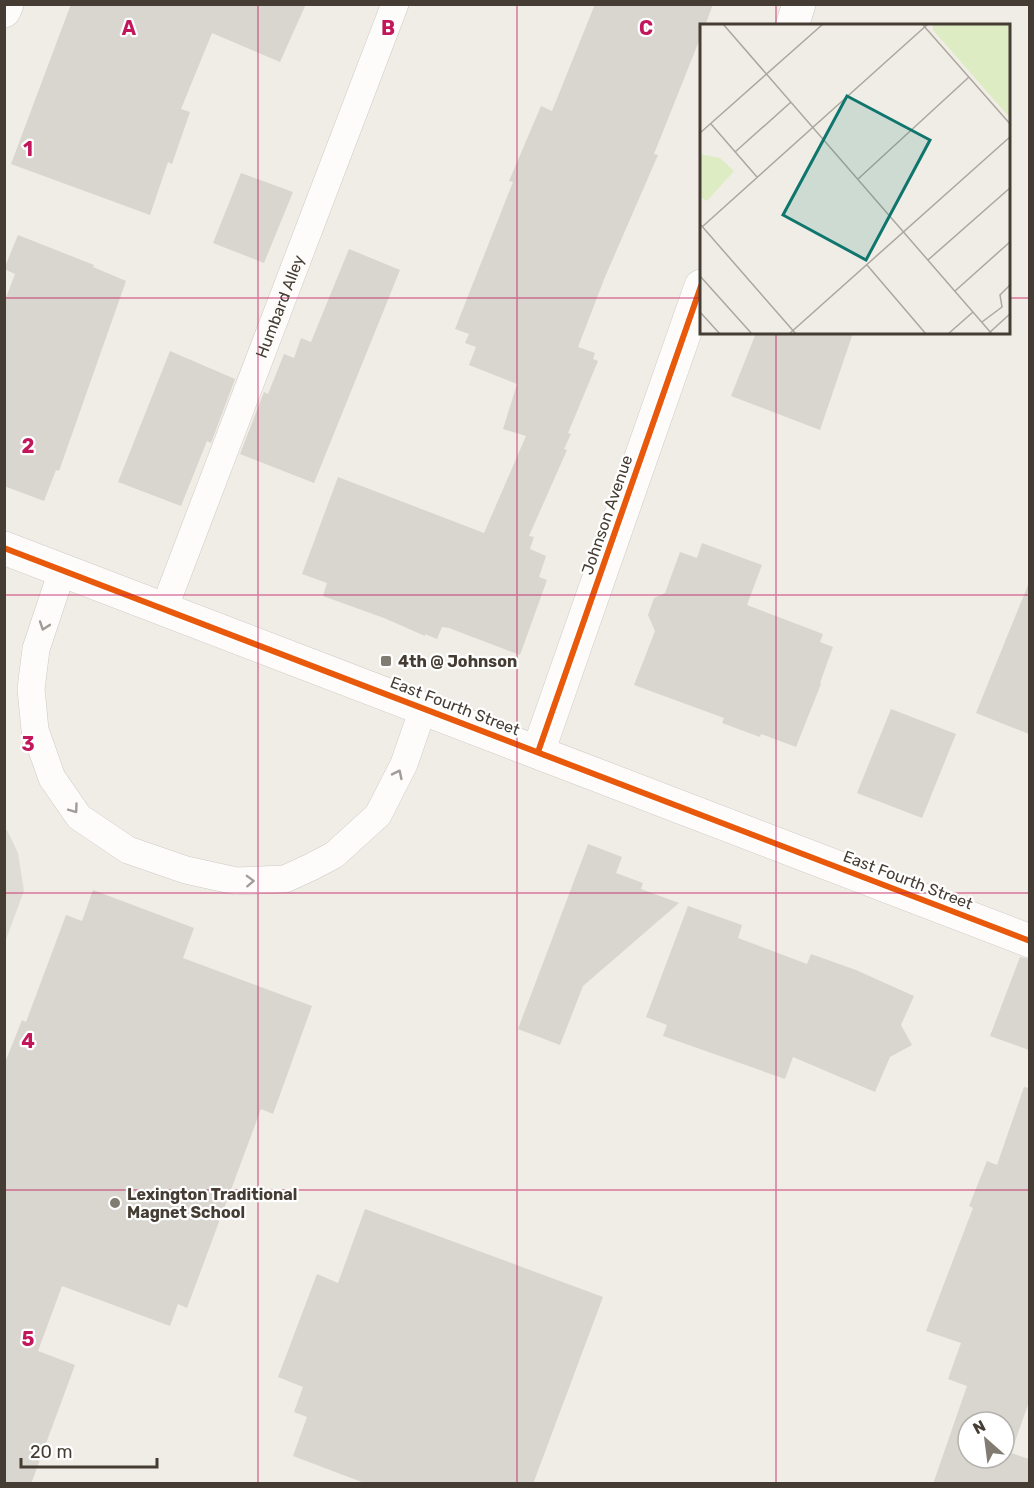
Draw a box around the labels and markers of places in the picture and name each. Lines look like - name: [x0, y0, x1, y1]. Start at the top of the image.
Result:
- place label: 4th @ Johnson: [398, 652, 517, 671]
- marker: 4th @ Johnson: [379, 654, 393, 668]
- place label: Lexington Traditional Magnet School: [127, 1185, 297, 1222]
- marker: Lexington Traditional Magnet School: [108, 1196, 122, 1210]

